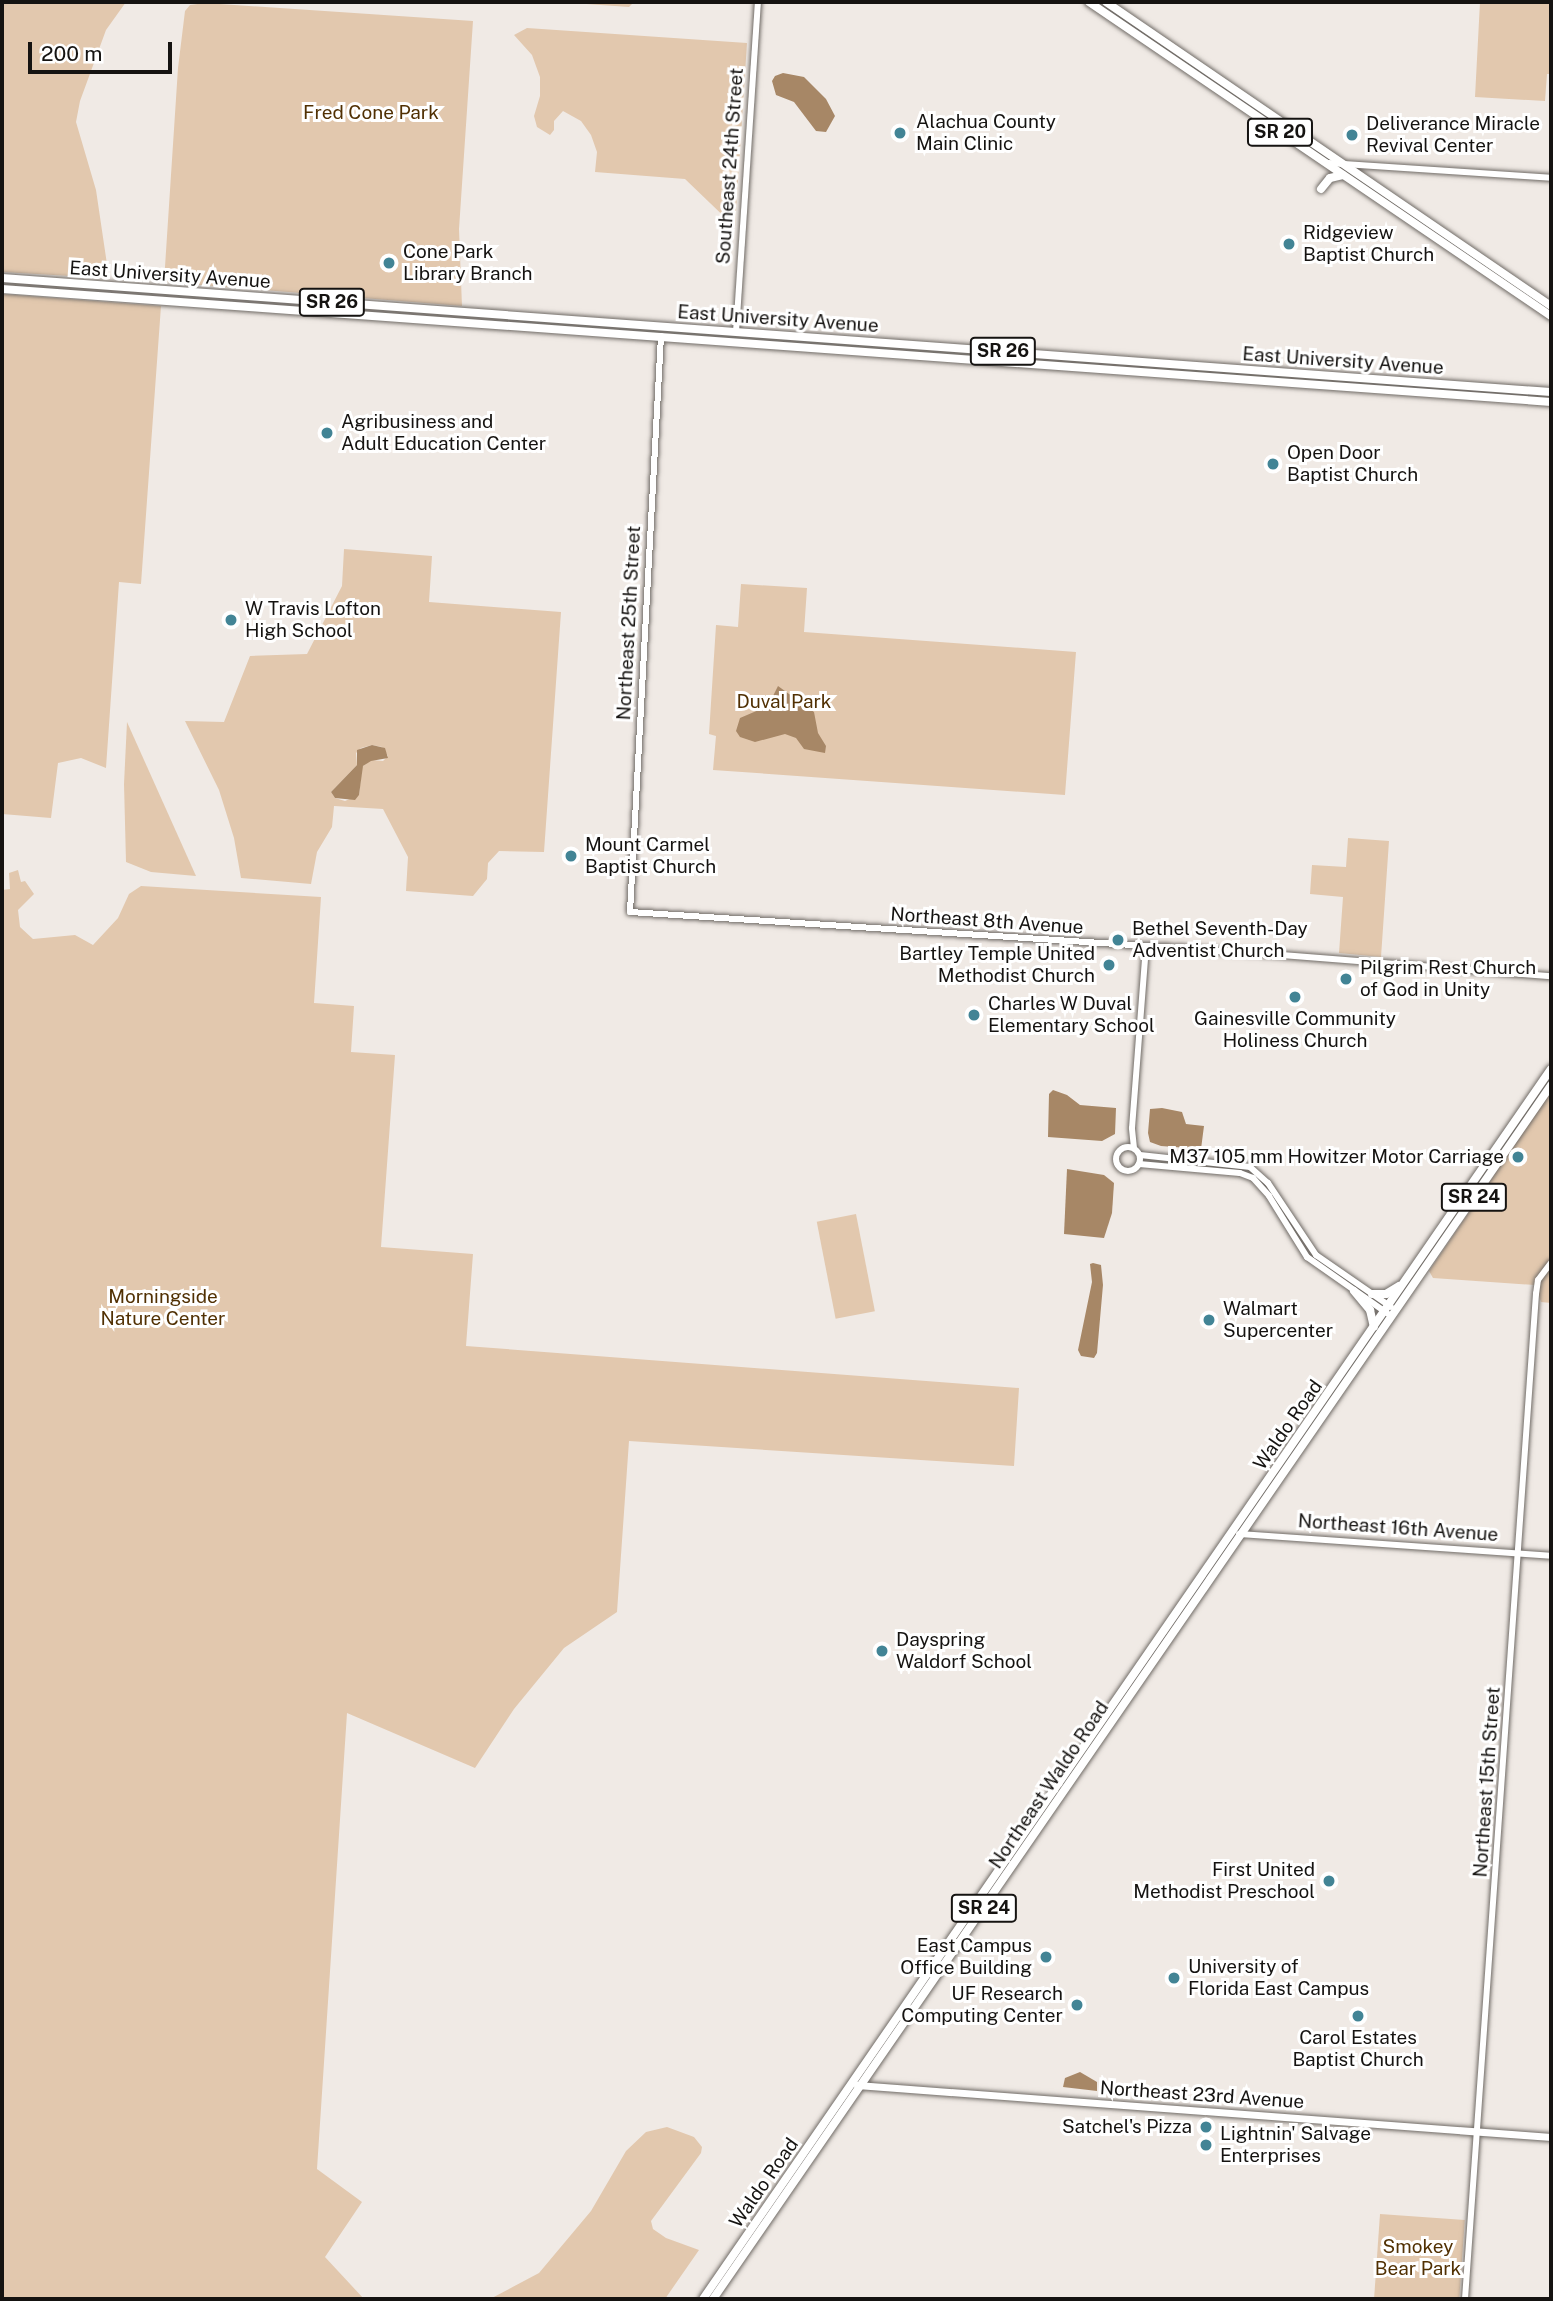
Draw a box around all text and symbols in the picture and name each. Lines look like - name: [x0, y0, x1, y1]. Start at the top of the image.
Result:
- scale bar: [32, 28, 175, 72]
- text: 200 m: [41, 41, 102, 66]
- street label: Southeast 24th Street: [712, 67, 748, 265]
- park label: Fred Cone Park: [303, 102, 439, 124]
- place label: Alachua County Main Clinic: [916, 111, 1056, 155]
- place label: Deliverance Miracle Revival Center: [1366, 113, 1540, 157]
- road number: SR 20: [1247, 118, 1313, 146]
- marker: Alachua County Main Clinic: [890, 123, 910, 143]
- marker: Deliverance Miracle Revival Center: [1344, 127, 1360, 143]
- place label: Ridgeview Baptist Church: [1303, 222, 1434, 266]
- marker: Ridgeview Baptist Church: [1281, 236, 1297, 252]
- place label: Cone Park Library Branch: [403, 241, 533, 285]
- marker: Cone Park Library Branch: [381, 255, 397, 271]
- street label: East University Avenue: [69, 257, 271, 293]
- road number: SR 26: [299, 288, 365, 316]
- street label: East University Avenue: [677, 301, 879, 337]
- road number: SR 26: [970, 337, 1036, 366]
- street label: East University Avenue: [1242, 343, 1444, 379]
- place label: Agribusiness and Adult Education Center: [341, 411, 546, 455]
- marker: Agribusiness and Adult Education Center: [319, 425, 335, 441]
- place label: Open Door Baptist Church: [1287, 442, 1418, 486]
- marker: Open Door Baptist Church: [1265, 456, 1281, 472]
- street label: Northeast 25th Street: [613, 525, 645, 721]
- place label: W Travis Lofton High School: [245, 598, 381, 642]
- marker: W Travis Lofton High School: [223, 612, 239, 628]
- park label: Duval Park: [737, 691, 831, 713]
- place label: Mount Carmel Baptist Church: [585, 834, 716, 878]
- marker: Mount Carmel Baptist Church: [563, 848, 579, 864]
- street label: Northeast 8th Avenue: [890, 903, 1084, 939]
- place label: Bethel Seventh-Day Adventist Church: [1132, 918, 1308, 962]
- marker: Bethel Seventh-Day Adventist Church: [1110, 932, 1126, 948]
- place label: Bartley Temple United Methodist Church: [899, 943, 1095, 987]
- marker: Bartley Temple United Methodist Church: [1101, 957, 1117, 973]
- place label: Pilgrim Rest Church of God in Unity: [1360, 957, 1536, 1001]
- marker: Pilgrim Rest Church of God in Unity: [1338, 971, 1354, 987]
- marker: Gainesville Community Holiness Church: [1287, 989, 1303, 1005]
- place label: Charles W Duval Elementary School: [988, 993, 1155, 1037]
- marker: Charles W Duval Elementary School: [966, 1007, 982, 1023]
- place label: Gainesville Community Holiness Church: [1194, 1008, 1396, 1052]
- place label: M37 105 mm Howitzer Motor Carriage: [1169, 1146, 1504, 1168]
- marker: M37 105 mm Howitzer Motor Carriage: [1510, 1149, 1526, 1165]
- road number: SR 24: [1441, 1182, 1507, 1212]
- park label: Morningside Nature Center: [100, 1286, 226, 1330]
- place label: Walmart Supercenter: [1223, 1298, 1333, 1342]
- marker: Walmart Supercenter: [1201, 1312, 1217, 1328]
- street label: Waldo Road: [1249, 1376, 1327, 1474]
- street label: Northeast 16th Avenue: [1297, 1510, 1499, 1546]
- place label: Dayspring Waldorf School: [896, 1629, 1032, 1673]
- marker: Dayspring Waldorf School: [874, 1643, 890, 1659]
- street label: Northeast 15th Street: [1469, 1686, 1505, 1878]
- street label: Northeast Waldo Road: [984, 1697, 1114, 1873]
- place label: First United Methodist Preschool: [1133, 1859, 1315, 1903]
- marker: First United Methodist Preschool: [1321, 1873, 1337, 1889]
- road number: SR 24: [951, 1894, 1017, 1922]
- place label: East Campus Office Building: [900, 1935, 1032, 1979]
- marker: East Campus Office Building: [1038, 1949, 1054, 1965]
- place label: University of Florida East Campus: [1188, 1956, 1369, 2000]
- marker: University of Florida East Campus: [1166, 1970, 1182, 1986]
- place label: UF Research Computing Center: [901, 1983, 1063, 2027]
- marker: UF Research Computing Center: [1069, 1997, 1085, 2013]
- marker: Carol Estates Baptist Church: [1350, 2008, 1366, 2024]
- place label: Carol Estates Baptist Church: [1292, 2027, 1424, 2071]
- street label: Northeast 23rd Avenue: [1099, 2076, 1305, 2114]
- place label: Satchel's Pizza: [1062, 2116, 1192, 2138]
- marker: Satchel's Pizza: [1198, 2119, 1214, 2135]
- place label: Lightnin' Salvage Enterprises: [1220, 2123, 1371, 2167]
- street label: Waldo Road: [725, 2134, 803, 2232]
- marker: Lightnin' Salvage Enterprises: [1198, 2137, 1214, 2153]
- park label: Smokey Bear Park: [1375, 2236, 1461, 2280]

